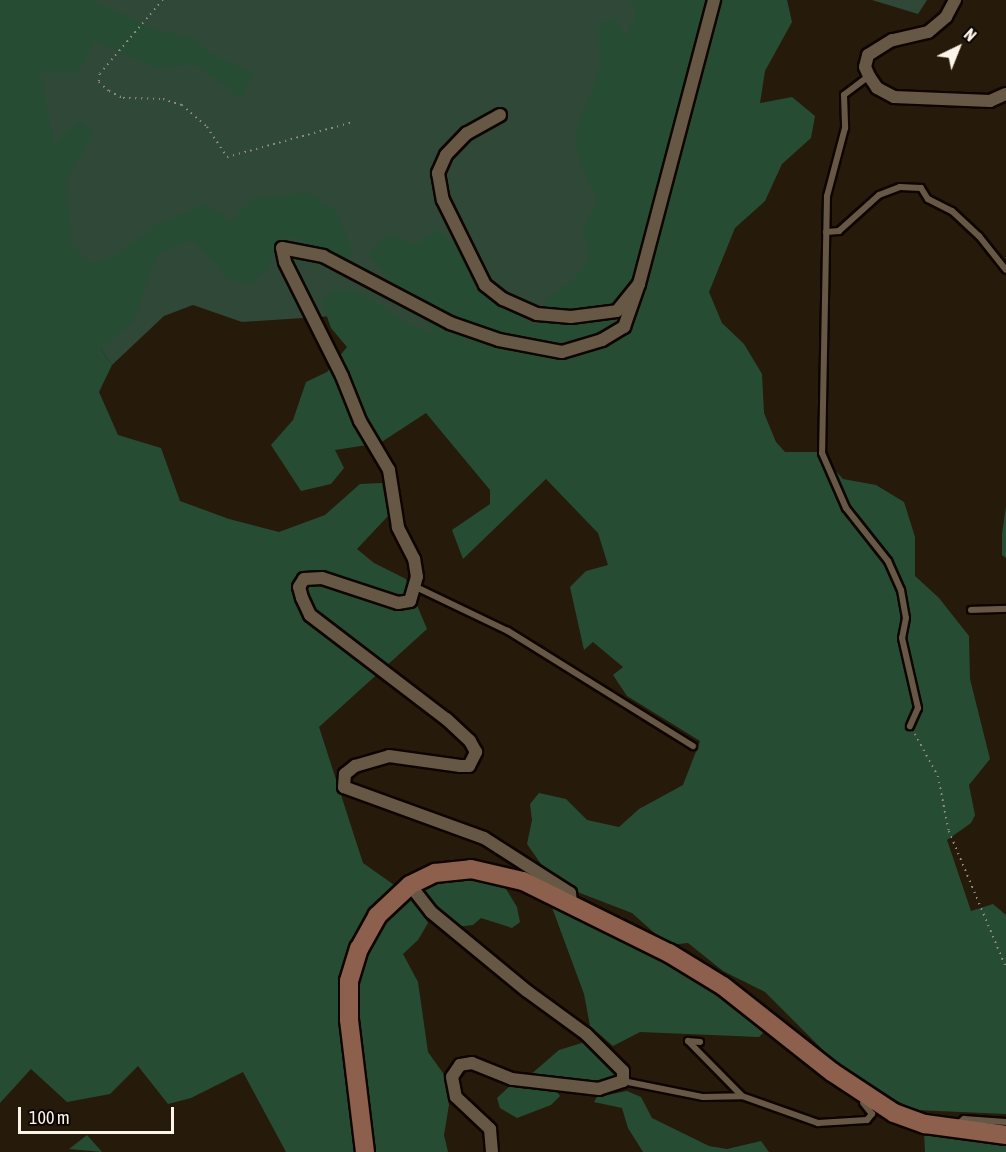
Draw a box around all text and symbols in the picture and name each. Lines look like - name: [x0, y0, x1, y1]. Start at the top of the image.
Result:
- north arrow: [928, 18, 988, 78]
- text: N: [961, 25, 980, 45]
- scale bar: [21, 1095, 177, 1133]
- text: 100 m: [29, 1107, 70, 1128]

